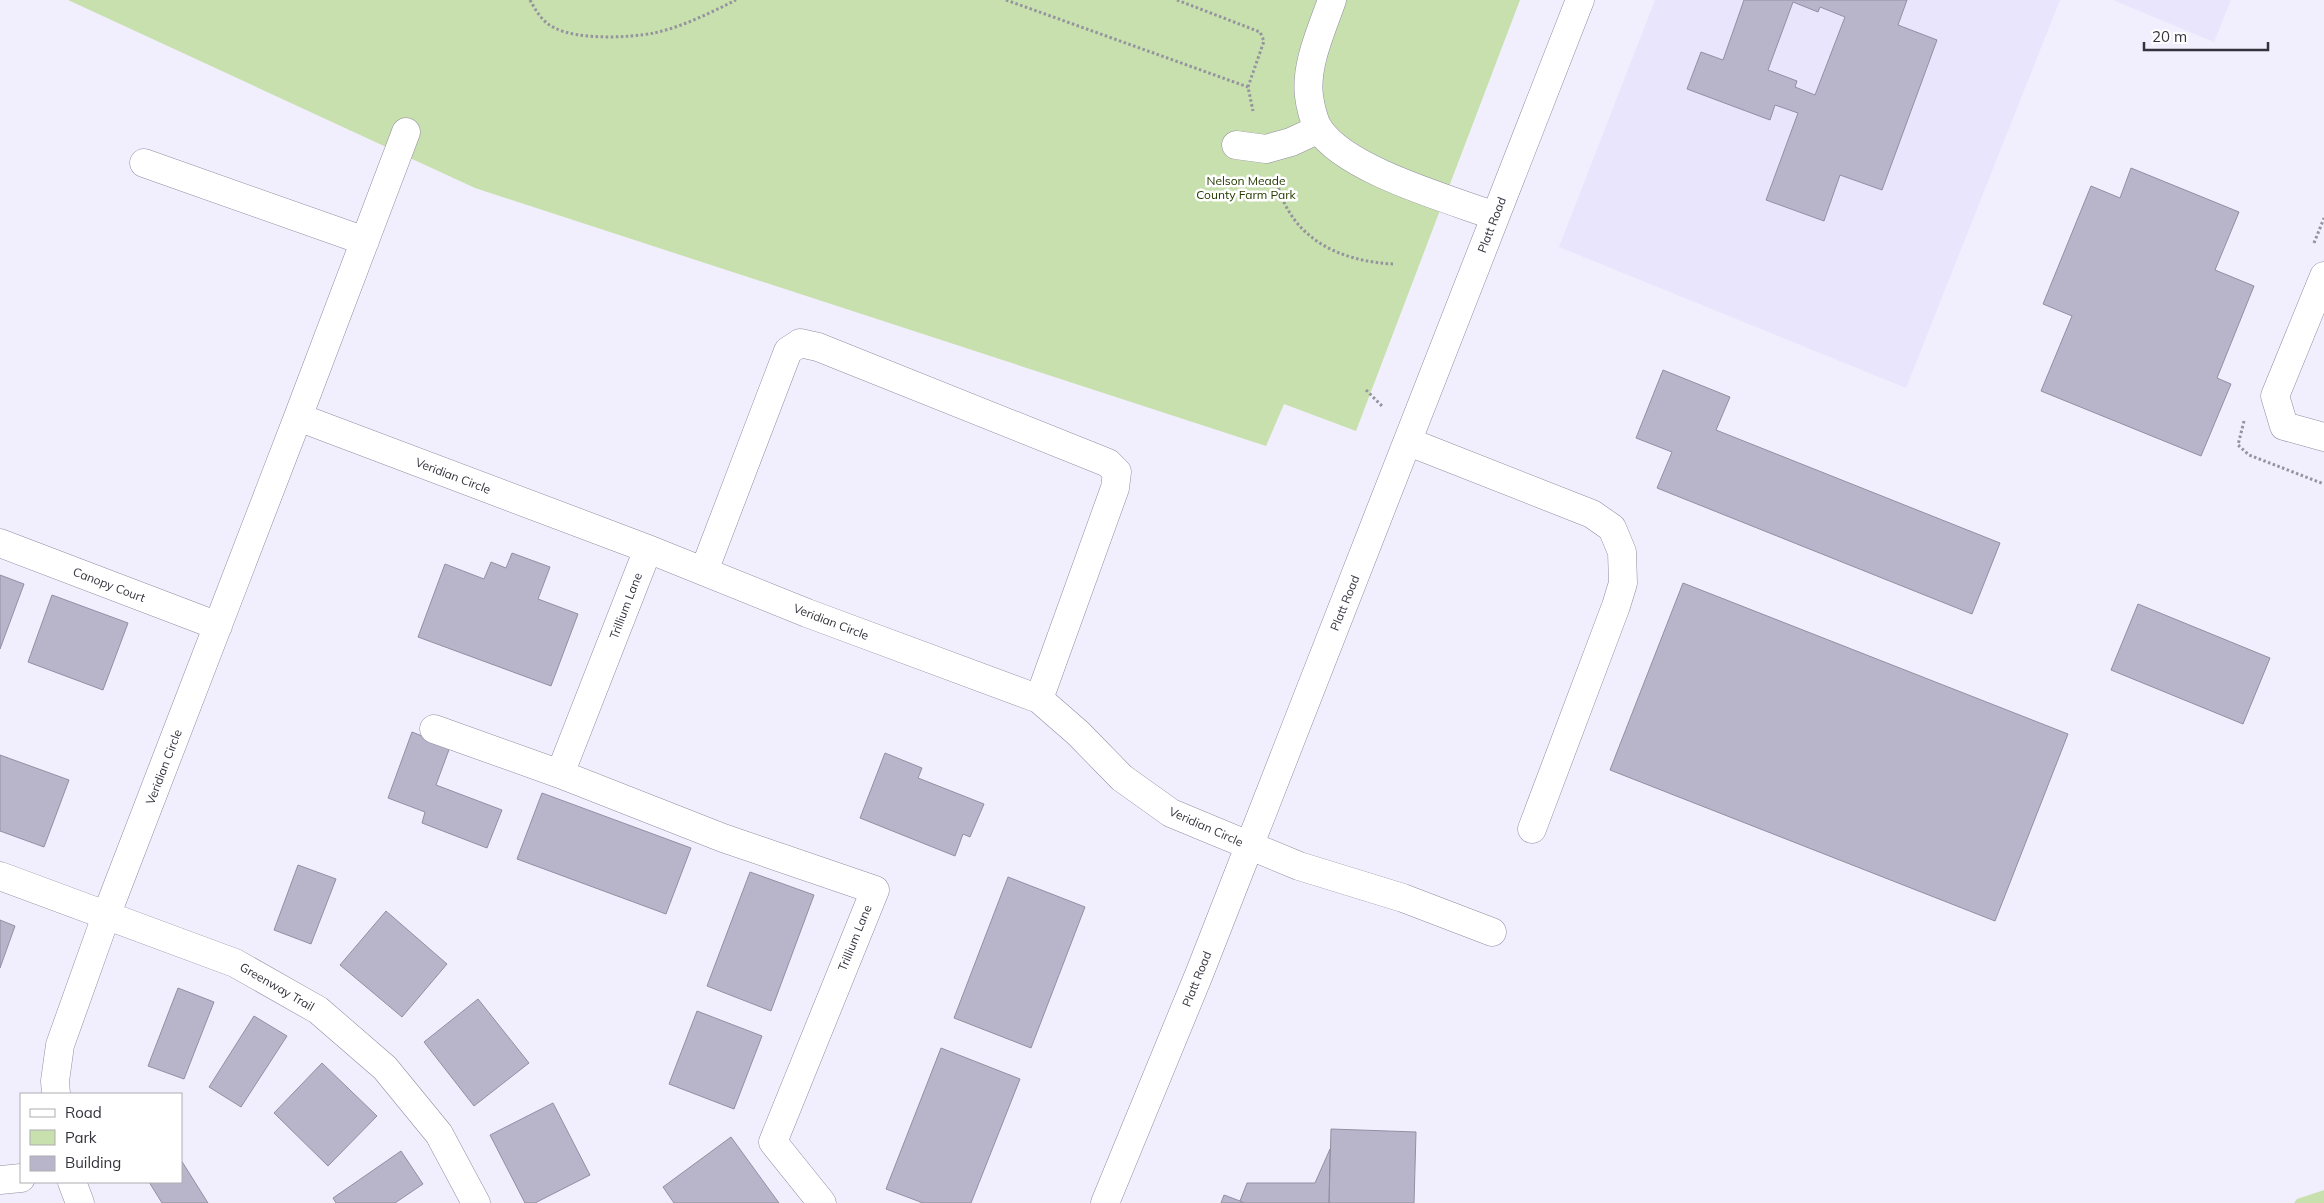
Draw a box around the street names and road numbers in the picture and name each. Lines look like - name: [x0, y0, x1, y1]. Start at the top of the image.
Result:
- street label: Platt Road: [1474, 195, 1509, 255]
- street label: Veridian Circle: [413, 454, 493, 497]
- street label: Canopy Court: [71, 564, 147, 605]
- street label: Trillium Lane: [606, 570, 645, 641]
- street label: Platt Road: [1327, 573, 1362, 633]
- street label: Veridian Circle: [791, 600, 871, 643]
- street label: Veridian Circle: [142, 727, 185, 807]
- street label: Veridian Circle: [1167, 804, 1246, 850]
- street label: Trillium Lane: [834, 903, 875, 973]
- street label: Platt Road: [1179, 949, 1214, 1009]
- street label: Greenway Trail: [237, 959, 317, 1014]

